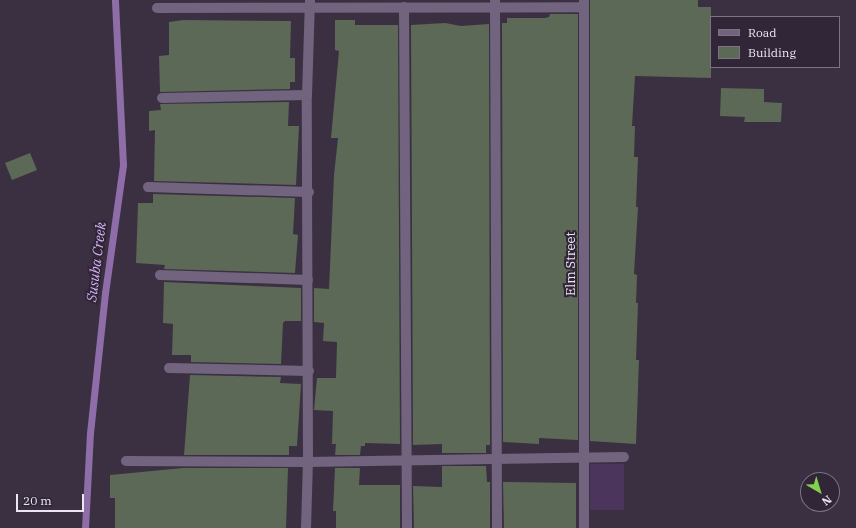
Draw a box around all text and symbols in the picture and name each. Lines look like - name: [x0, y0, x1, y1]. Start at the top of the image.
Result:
- legend: [710, 16, 840, 68]
- text: Road: [748, 25, 777, 40]
- text: Building: [748, 45, 796, 60]
- water label: Susuba Creek: [83, 221, 109, 303]
- street label: Elm Street: [563, 232, 579, 296]
- north arrow: [800, 472, 840, 512]
- scale bar: [18, 486, 86, 512]
- text: N: [819, 492, 835, 509]
- text: 20 m: [23, 493, 52, 508]

